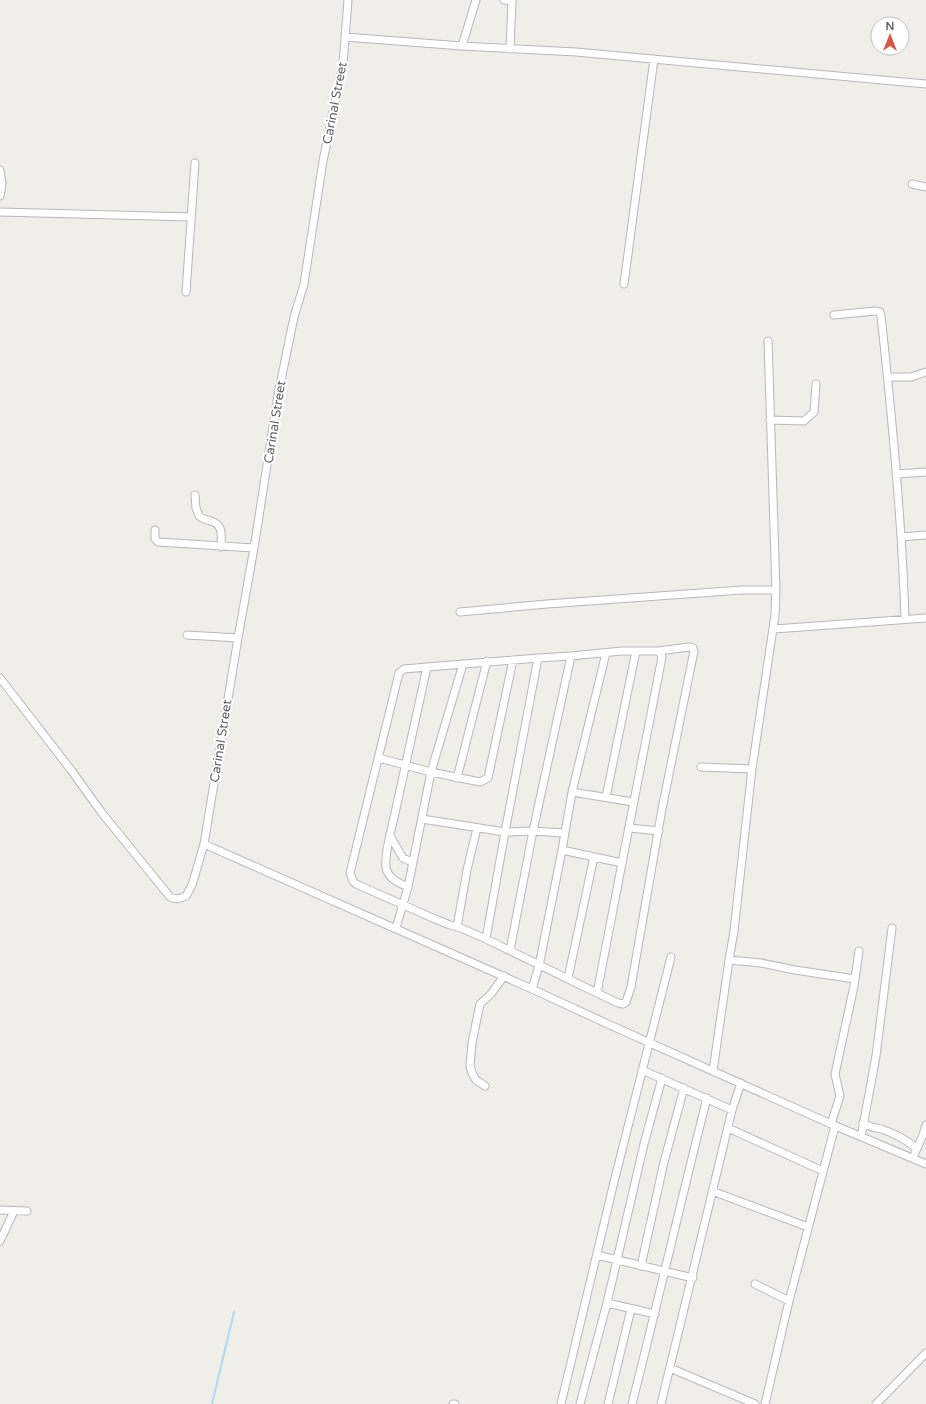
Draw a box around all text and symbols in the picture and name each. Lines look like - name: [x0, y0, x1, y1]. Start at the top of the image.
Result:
- north arrow: [870, 16, 910, 56]
- text: N: [886, 20, 894, 33]
- street label: Carinal Street: [319, 60, 351, 146]
- street label: Carinal Street: [261, 379, 289, 465]
- street label: Carinal Street: [207, 698, 235, 784]

